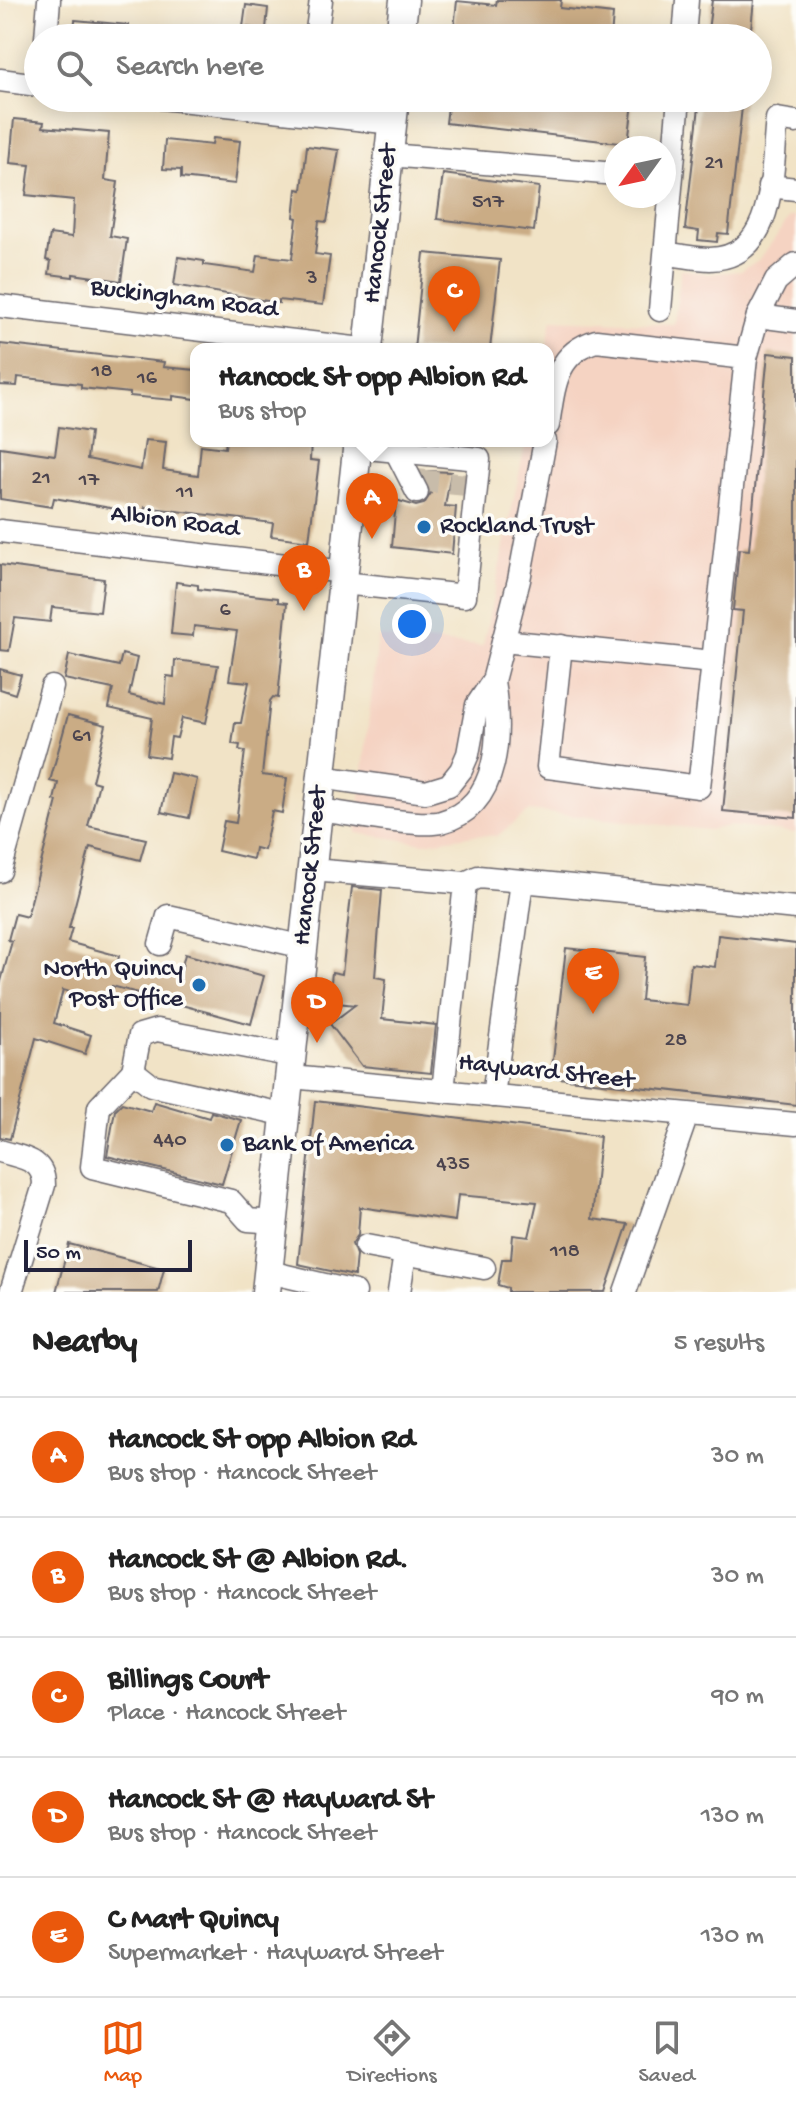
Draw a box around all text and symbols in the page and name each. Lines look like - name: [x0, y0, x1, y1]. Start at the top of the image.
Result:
- search box: [24, 24, 772, 112]
- icon: search: [52, 46, 96, 90]
- text: Search here: [116, 51, 264, 86]
- north arrow: [604, 136, 676, 208]
- street label: Hancock Street: [358, 141, 406, 305]
- house number: 21: [704, 151, 724, 177]
- house number: 517: [472, 190, 505, 216]
- house number: 3: [305, 266, 318, 292]
- pin: C: [428, 266, 480, 332]
- street label: Buckingham Road: [88, 273, 281, 327]
- popup: [190, 343, 554, 447]
- house number: 18: [91, 359, 112, 385]
- text: Hancock St opp Albion Rd: [219, 362, 525, 397]
- house number: 16: [136, 366, 158, 392]
- text: Bus stop: [219, 397, 306, 428]
- house number: 21: [31, 466, 51, 492]
- house number: 17: [78, 468, 100, 494]
- pin: A: [346, 473, 398, 539]
- house number: 11: [175, 480, 194, 506]
- street label: Albion Road: [109, 500, 243, 546]
- place label: Rockland Trust: [440, 512, 595, 543]
- marker: Rockland Trust: [415, 518, 433, 536]
- pin: B: [278, 545, 330, 611]
- house number: 6: [219, 598, 231, 624]
- your location: [392, 604, 432, 644]
- house number: 61: [72, 724, 92, 750]
- street label: Hancock Street: [288, 783, 336, 947]
- pin: E: [567, 948, 619, 1014]
- place label: North Quincy Post Office: [43, 955, 184, 1016]
- marker: North Quincy Post Office: [190, 976, 208, 994]
- pin: D: [291, 977, 343, 1043]
- house number: 28: [665, 1028, 687, 1054]
- street label: Hayward Street: [457, 1048, 638, 1098]
- house number: 440: [153, 1128, 187, 1154]
- place label: Bank of America: [242, 1130, 415, 1161]
- marker: Bank of America: [218, 1136, 236, 1154]
- house number: 435: [436, 1152, 470, 1178]
- scale bar: [24, 1236, 192, 1272]
- house number: 118: [549, 1239, 580, 1265]
- text: 50 m: [36, 1241, 81, 1267]
- text: Nearby: [32, 1324, 137, 1364]
- text: 5 results: [674, 1329, 764, 1360]
- text: Hancock St opp Albion Rd: [108, 1424, 415, 1459]
- text: A: [50, 1442, 66, 1473]
- text: 30 m: [711, 1442, 764, 1473]
- text: Bus stop · Hancock Street: [108, 1459, 376, 1490]
- text: Hancock St @ Albion Rd.: [108, 1544, 409, 1579]
- text: B: [51, 1562, 65, 1593]
- text: 30 m: [711, 1562, 764, 1593]
- text: Bus stop · Hancock Street: [108, 1579, 376, 1610]
- text: Billings Court: [108, 1664, 268, 1699]
- text: C: [51, 1682, 65, 1713]
- text: 90 m: [712, 1682, 764, 1713]
- text: Place · Hancock Street: [108, 1699, 345, 1730]
- text: Hancock St @ Hayward St: [108, 1784, 432, 1819]
- text: D: [50, 1802, 66, 1833]
- text: 130 m: [701, 1802, 764, 1833]
- text: Bus stop · Hancock Street: [108, 1819, 376, 1850]
- text: C Mart Quincy: [108, 1904, 279, 1939]
- text: E: [50, 1922, 66, 1953]
- text: 130 m: [701, 1922, 764, 1953]
- text: Supermarket · Hayward Street: [108, 1939, 442, 1970]
- tab: Map: [101, 2016, 145, 2090]
- tab: Directions: [347, 2016, 437, 2090]
- tab: Saved: [639, 2016, 695, 2090]

